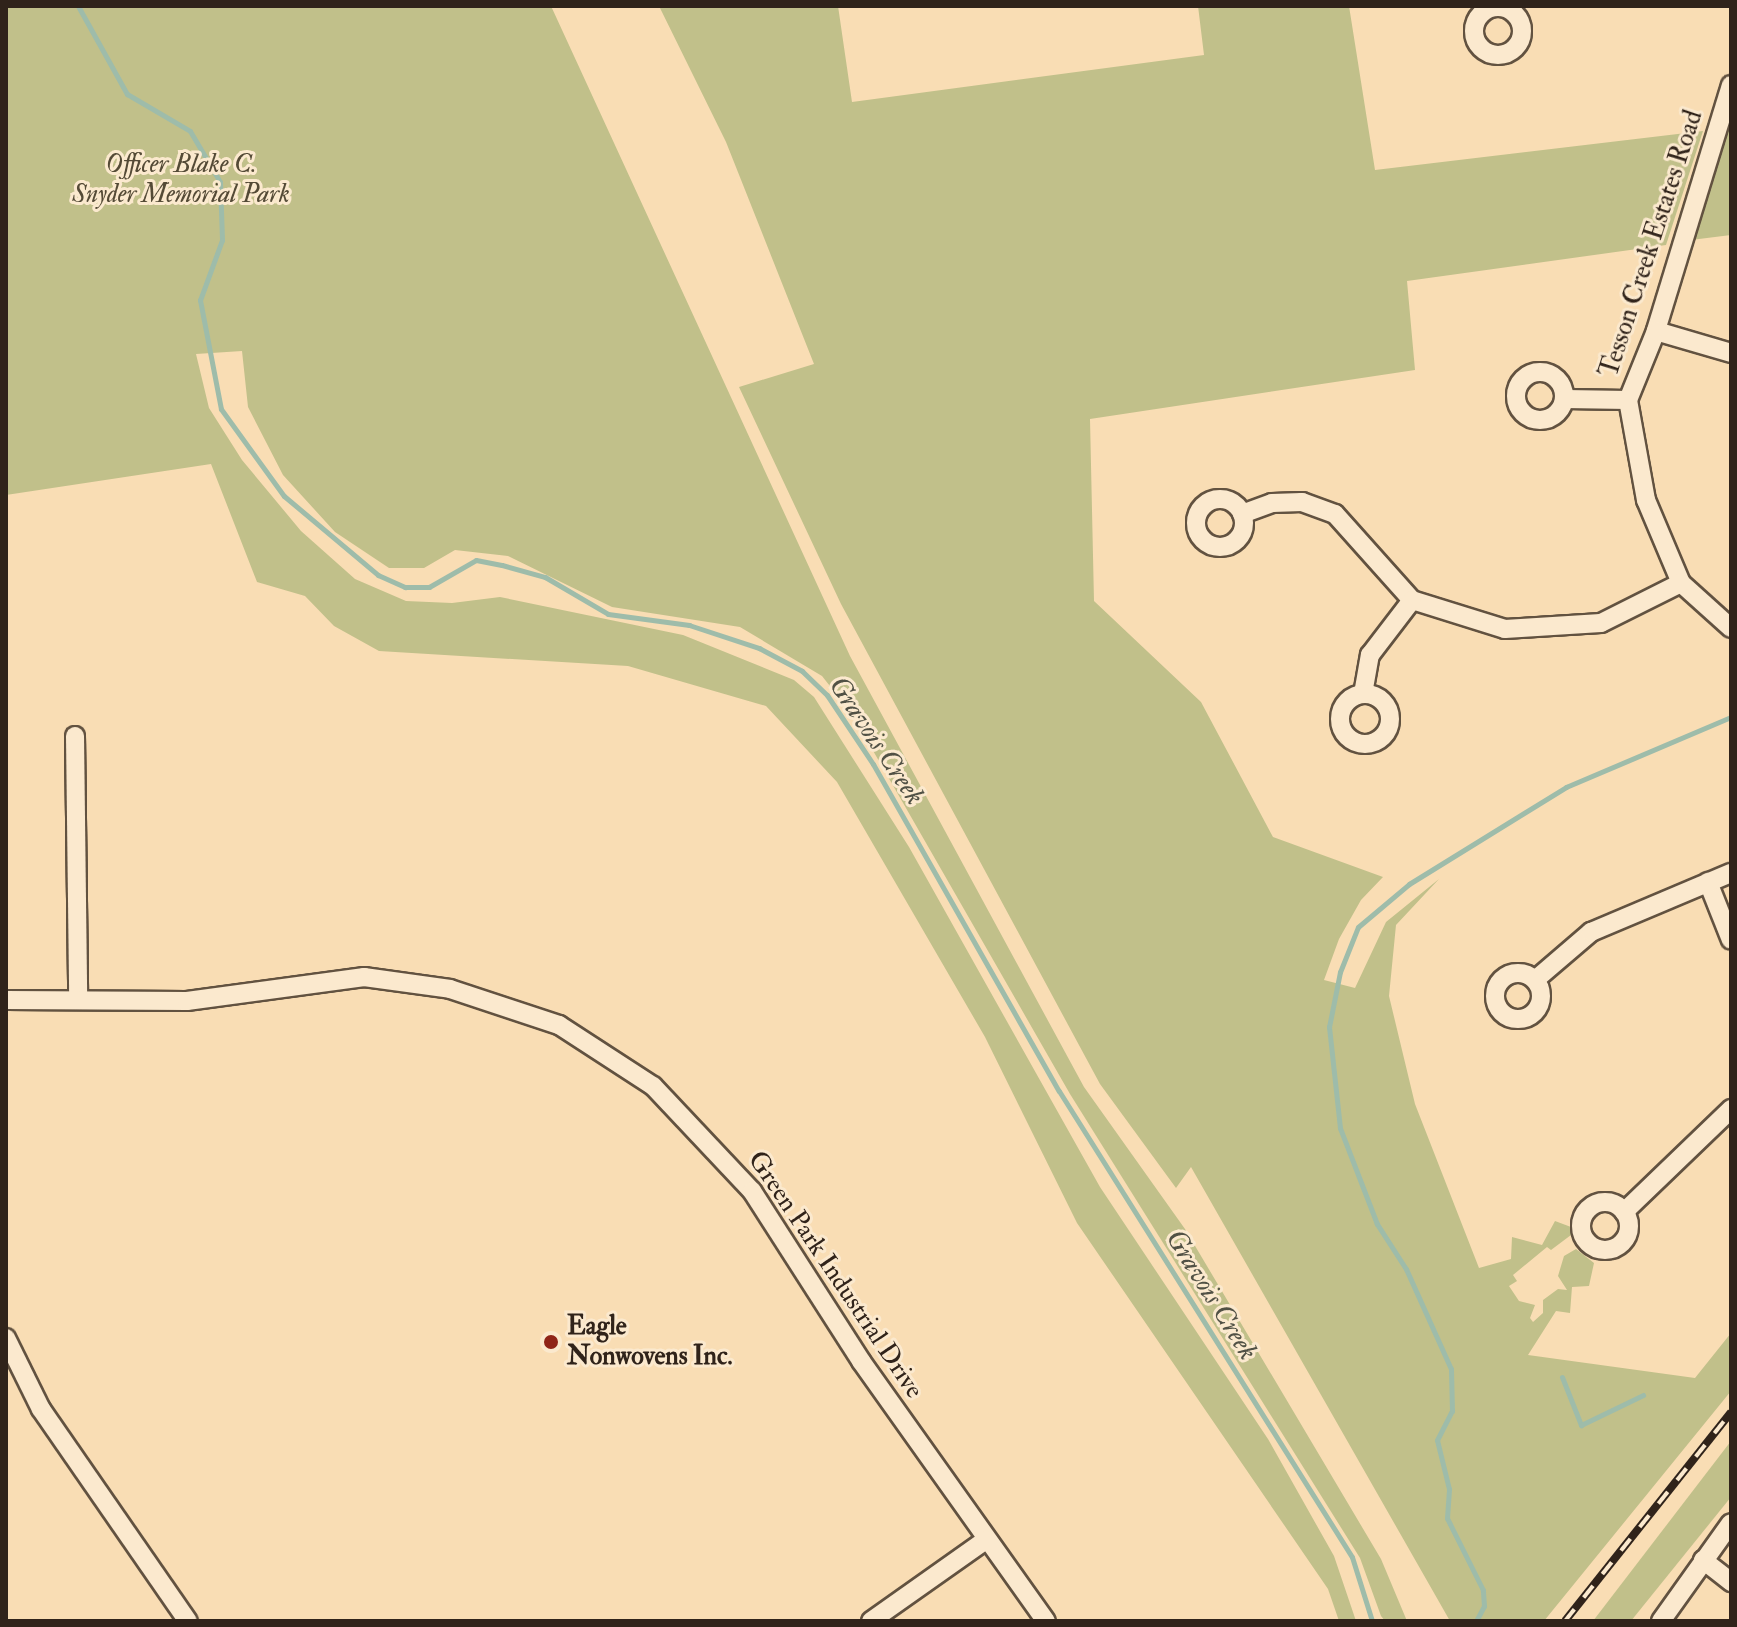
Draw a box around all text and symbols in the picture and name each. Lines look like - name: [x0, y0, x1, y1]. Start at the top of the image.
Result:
- street label: Tesson Creek Estates Road: [1594, 107, 1710, 381]
- park label: Officer Blake C. Snyder Memorial Park: [72, 149, 290, 210]
- water label: Gravois Creek: [821, 671, 931, 811]
- street label: Green Park Industrial Drive: [741, 1146, 929, 1404]
- water label: Gravois Creek: [1158, 1224, 1264, 1366]
- place label: Eagle Nonwovens Inc.: [567, 1311, 732, 1372]
- marker: Eagle Nonwovens Inc.: [542, 1333, 560, 1351]

